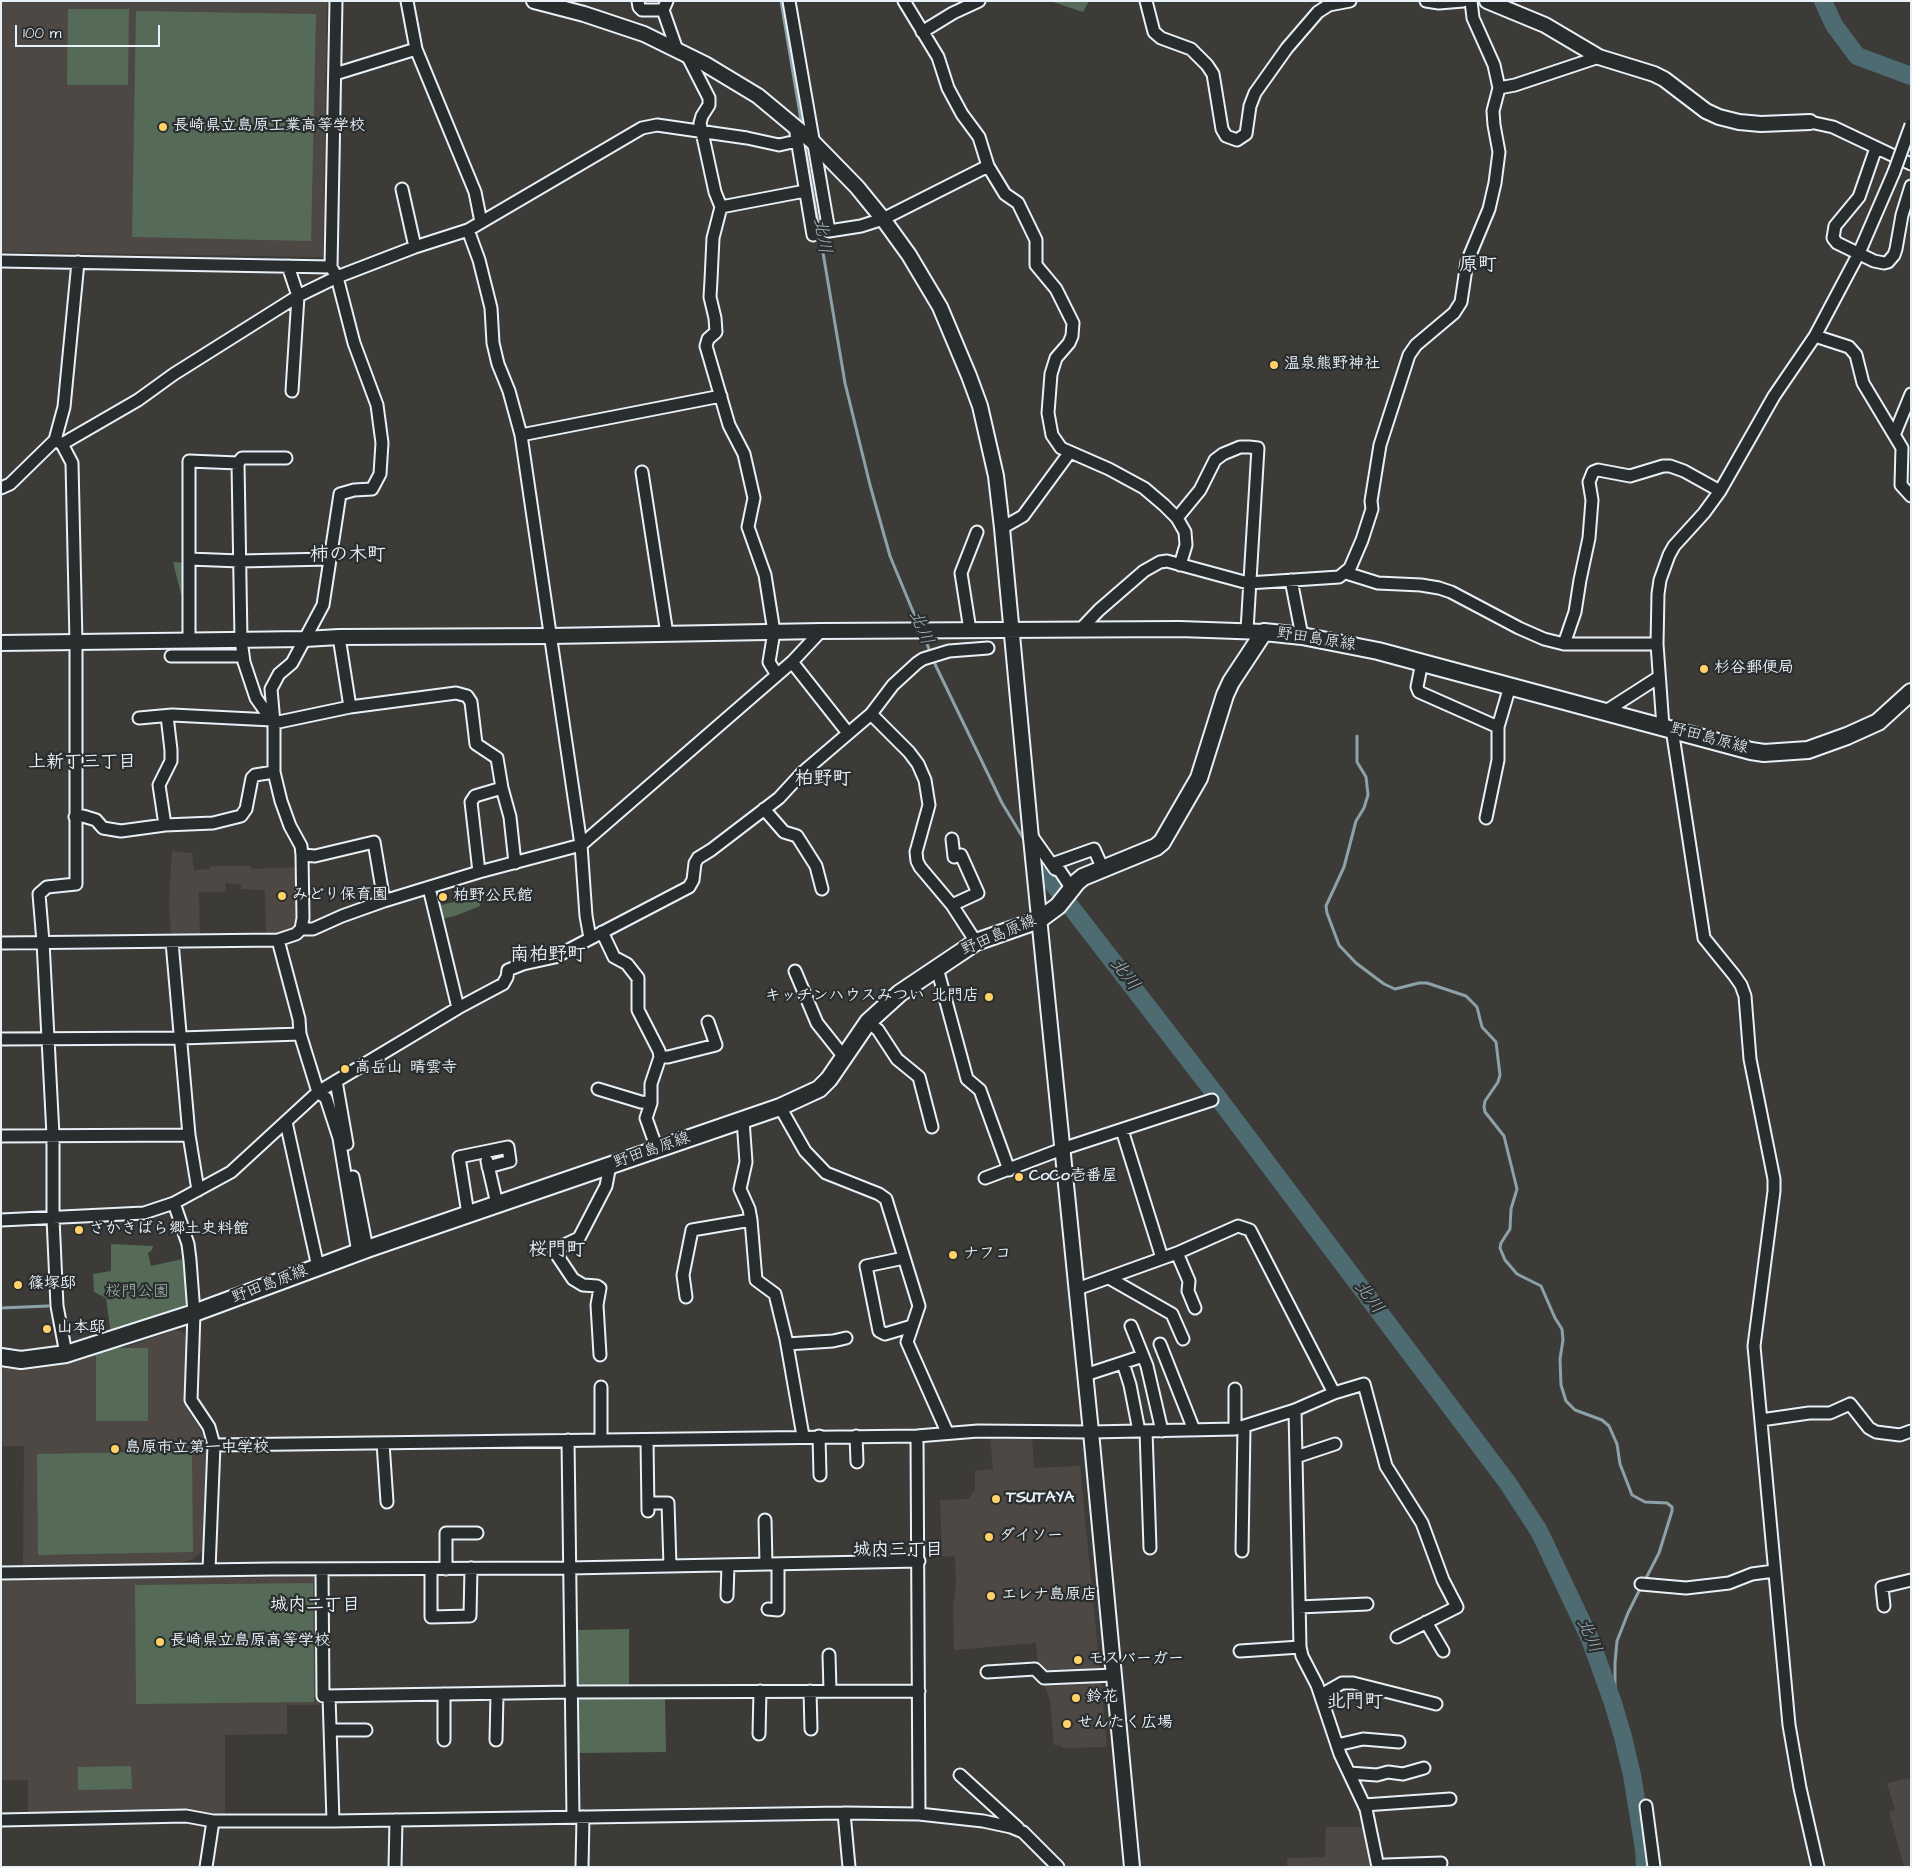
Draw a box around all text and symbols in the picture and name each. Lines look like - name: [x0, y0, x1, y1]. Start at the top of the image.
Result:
- scale bar: [18, 15, 162, 47]
- text: 100 m: [23, 23, 62, 44]
- place label: 長崎県立島原工業高等学校: [173, 117, 365, 137]
- marker: 長崎県立島原工業高等学校: [157, 121, 169, 133]
- water label: 北川: [807, 216, 835, 256]
- district label: 原町: [1459, 255, 1497, 277]
- place label: 温泉熊野神社: [1284, 355, 1380, 375]
- marker: 温泉熊野神社: [1268, 359, 1280, 371]
- district label: 柿の木町: [310, 545, 386, 567]
- water label: 北川: [903, 607, 937, 649]
- street label: 野田島原線: [1275, 624, 1357, 656]
- place label: 杉谷郵便局: [1714, 659, 1794, 679]
- marker: 杉谷郵便局: [1698, 663, 1710, 675]
- street label: 野田島原線: [1668, 719, 1750, 759]
- district label: 上新丁三丁目: [28, 752, 136, 774]
- district label: 柏野町: [795, 769, 851, 791]
- place label: みどり保育園: [292, 886, 388, 906]
- place label: 柏野公民館: [453, 887, 533, 907]
- marker: みどり保育園: [276, 890, 288, 902]
- marker: 柏野公民館: [437, 891, 449, 903]
- street label: 野田島原線: [958, 912, 1040, 960]
- district label: 南柏野町: [510, 945, 586, 967]
- water label: 北川: [1104, 954, 1144, 996]
- place label: キッチンハウスみつい 北門店: [765, 987, 979, 1007]
- marker: キッチンハウスみつい 北門店: [983, 991, 995, 1003]
- place label: 高岳山 晴雲寺: [355, 1059, 457, 1079]
- marker: 高岳山 晴雲寺: [339, 1063, 351, 1075]
- street label: 野田島原線: [611, 1129, 693, 1173]
- place label: CoCo壱番屋: [1029, 1167, 1118, 1187]
- marker: CoCo壱番屋: [1013, 1171, 1025, 1183]
- place label: さかきばら郷土史料館: [89, 1220, 249, 1240]
- marker: さかきばら郷土史料館: [73, 1224, 85, 1236]
- district label: 桜門町: [529, 1240, 585, 1262]
- place label: ナフコ: [963, 1245, 1011, 1265]
- marker: ナフコ: [947, 1249, 959, 1261]
- street label: 野田島原線: [229, 1262, 311, 1308]
- place label: 篠塚邸: [28, 1275, 76, 1295]
- water label: 北川: [1349, 1277, 1387, 1319]
- marker: 篠塚邸: [12, 1279, 24, 1291]
- park label: 桜門公園: [105, 1283, 169, 1303]
- place label: 山本邸: [57, 1319, 105, 1339]
- marker: 山本邸: [41, 1323, 53, 1335]
- place label: 島原市立第一中学校: [125, 1439, 269, 1459]
- marker: 島原市立第一中学校: [109, 1443, 121, 1455]
- place label: TSUTAYA: [1006, 1489, 1074, 1509]
- marker: TSUTAYA: [990, 1493, 1002, 1505]
- place label: ダイソー: [999, 1527, 1063, 1547]
- marker: ダイソー: [983, 1531, 995, 1543]
- district label: 城内三丁目: [853, 1540, 943, 1562]
- place label: エレナ島原店: [1001, 1586, 1097, 1606]
- marker: エレナ島原店: [985, 1590, 997, 1602]
- district label: 城内二丁目: [270, 1595, 360, 1617]
- water label: 北川: [1571, 1615, 1605, 1657]
- place label: 長崎県立島原高等学校: [170, 1632, 330, 1652]
- marker: 長崎県立島原高等学校: [154, 1636, 166, 1648]
- place label: モスバーガー: [1088, 1650, 1184, 1670]
- marker: モスバーガー: [1072, 1654, 1084, 1666]
- place label: 鈴花: [1086, 1688, 1118, 1708]
- marker: 鈴花: [1070, 1692, 1082, 1704]
- district label: 北門町: [1327, 1692, 1383, 1714]
- place label: せんたく広場: [1077, 1714, 1173, 1734]
- marker: せんたく広場: [1061, 1718, 1073, 1730]

